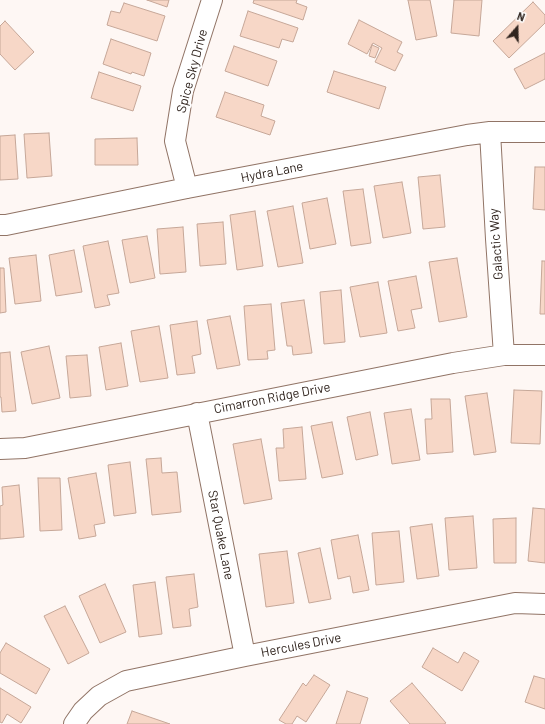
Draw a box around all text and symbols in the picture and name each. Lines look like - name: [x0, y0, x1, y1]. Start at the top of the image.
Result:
- north arrow: [497, 8, 537, 48]
- text: N: [516, 9, 527, 24]
- street label: Spice Sky Drive: [173, 27, 211, 115]
- street label: Hydra Lane: [239, 158, 305, 186]
- street label: Galactic Way: [486, 208, 506, 280]
- street label: Cimarron Ridge Drive: [212, 379, 332, 417]
- street label: Star Quake Lane: [205, 489, 237, 581]
- street label: Hercules Drive: [260, 630, 342, 660]

